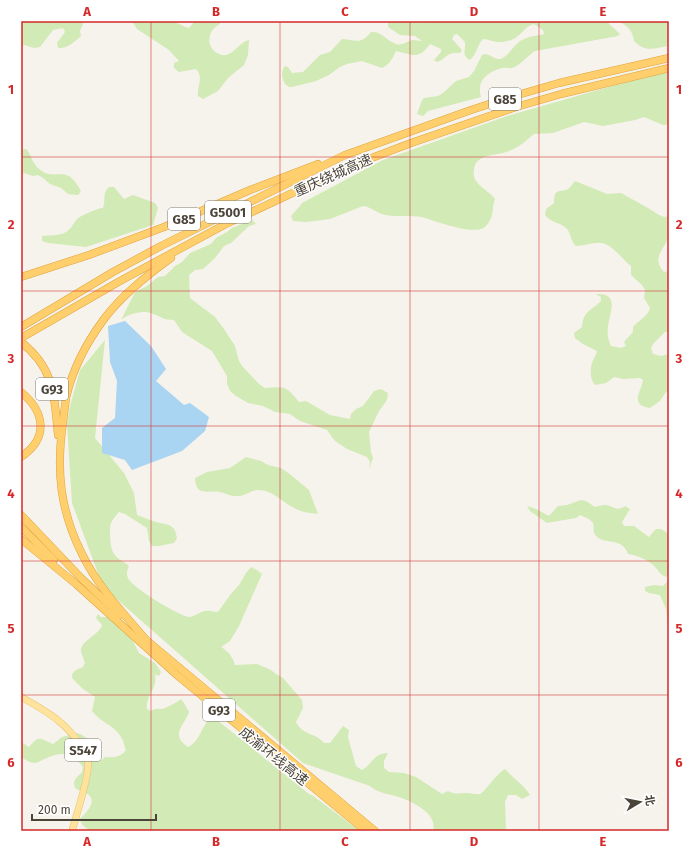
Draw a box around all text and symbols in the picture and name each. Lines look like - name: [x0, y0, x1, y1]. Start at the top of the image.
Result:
- text: A: [82, 4, 91, 19]
- text: B: [212, 4, 220, 19]
- text: C: [341, 4, 349, 19]
- text: D: [470, 4, 479, 19]
- text: E: [600, 4, 607, 19]
- text: 1: [8, 82, 14, 97]
- text: 1: [676, 82, 682, 97]
- road number: G85: [489, 88, 521, 110]
- street label: 重庆绕城高速: [291, 151, 375, 200]
- road number: G5001: [205, 201, 251, 223]
- road number: G85: [168, 208, 200, 230]
- text: 2: [8, 217, 15, 232]
- text: 2: [676, 217, 683, 232]
- text: 3: [7, 351, 15, 366]
- text: 3: [675, 351, 683, 366]
- road number: G93: [36, 378, 68, 400]
- text: 4: [7, 486, 15, 501]
- text: 4: [675, 486, 683, 501]
- text: 5: [8, 621, 15, 636]
- text: 5: [676, 621, 683, 636]
- road number: G93: [203, 699, 235, 721]
- street label: 成渝环线高速: [236, 723, 312, 789]
- road number: S547: [65, 739, 101, 761]
- text: 6: [7, 755, 15, 770]
- text: 6: [675, 755, 683, 770]
- north arrow: [620, 782, 660, 822]
- text: 北: [642, 794, 657, 807]
- scale bar: [32, 796, 156, 822]
- text: 200 m: [38, 803, 71, 817]
- text: A: [82, 834, 91, 849]
- text: B: [212, 834, 220, 849]
- text: C: [341, 834, 349, 849]
- text: D: [470, 834, 479, 849]
- text: E: [600, 834, 607, 849]

